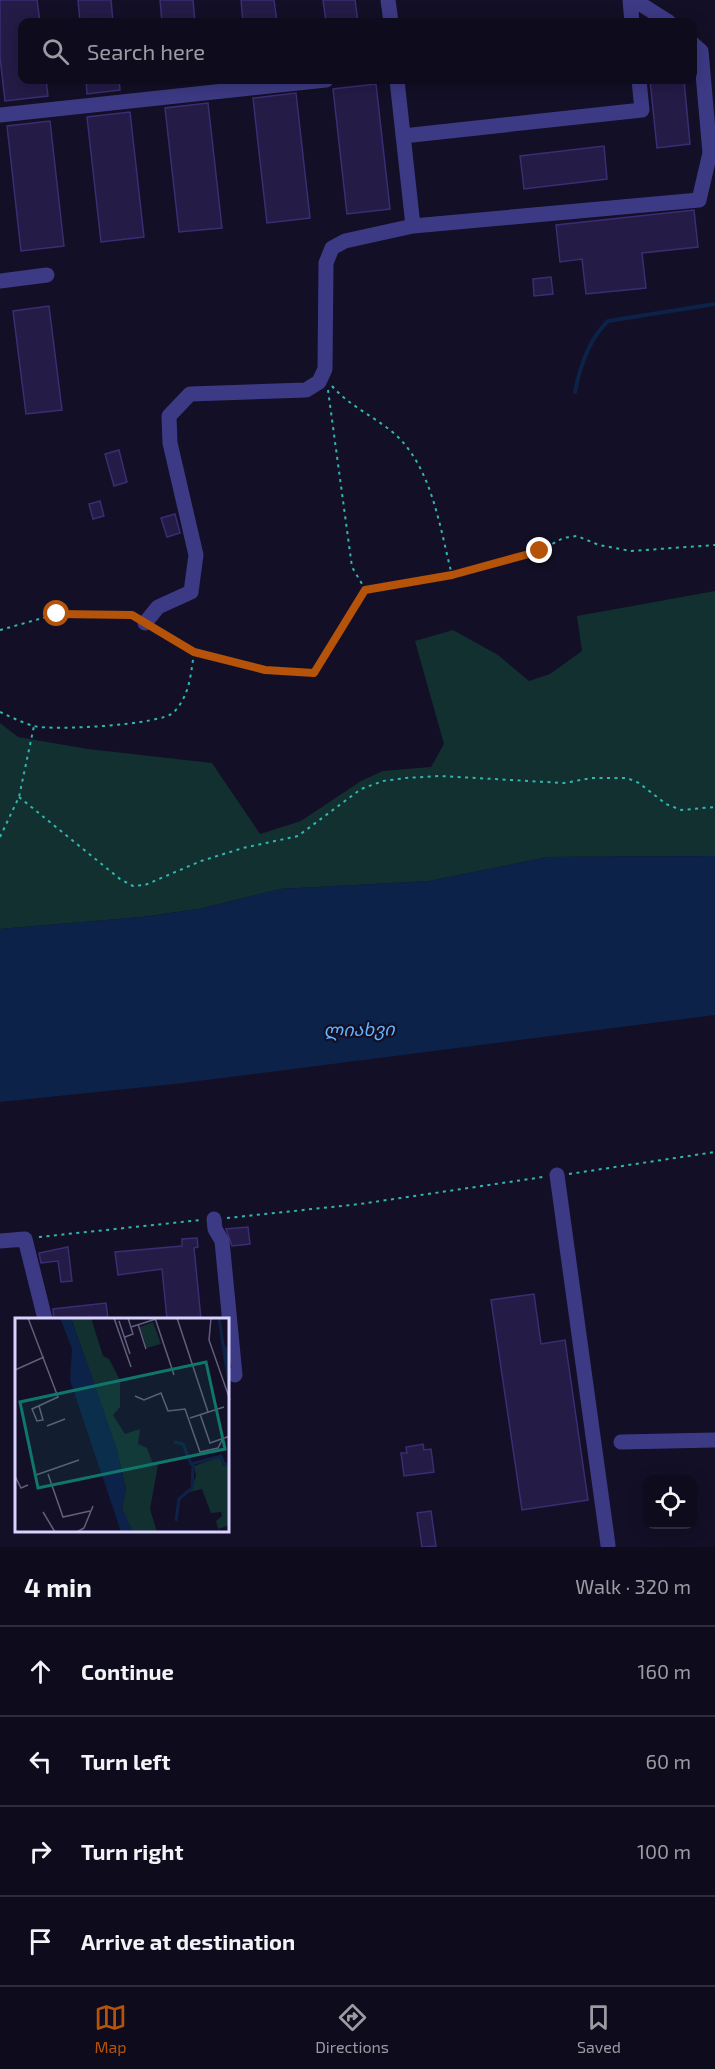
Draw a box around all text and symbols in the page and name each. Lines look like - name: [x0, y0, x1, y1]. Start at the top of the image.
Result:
- search box: [18, 18, 697, 84]
- icon: search: [39, 35, 72, 68]
- text: Search here: [87, 38, 205, 64]
- route end: [526, 537, 552, 563]
- route start: [43, 600, 69, 626]
- water label: ლიახვი: [323, 1017, 395, 1042]
- inset map: [15, 1318, 230, 1532]
- map controls: [643, 1475, 697, 1529]
- button: locate: [643, 1475, 697, 1529]
- text: 4 min: [24, 1571, 92, 1602]
- text: Walk · 320 m: [575, 1574, 691, 1598]
- icon: ahead: [24, 1655, 57, 1688]
- text: Continue: [81, 1658, 174, 1684]
- text: 160 m: [638, 1659, 691, 1683]
- icon: left: [24, 1745, 57, 1778]
- text: Turn left: [81, 1748, 170, 1774]
- text: 60 m: [646, 1749, 691, 1773]
- icon: right: [24, 1835, 57, 1868]
- text: Turn right: [81, 1838, 183, 1864]
- text: 100 m: [637, 1839, 691, 1863]
- icon: arrive: [24, 1925, 57, 1958]
- text: Arrive at destination: [81, 1928, 295, 1954]
- tab: Map: [94, 2001, 127, 2056]
- tab: Directions: [315, 2001, 389, 2056]
- tab: Saved: [577, 2001, 621, 2056]

